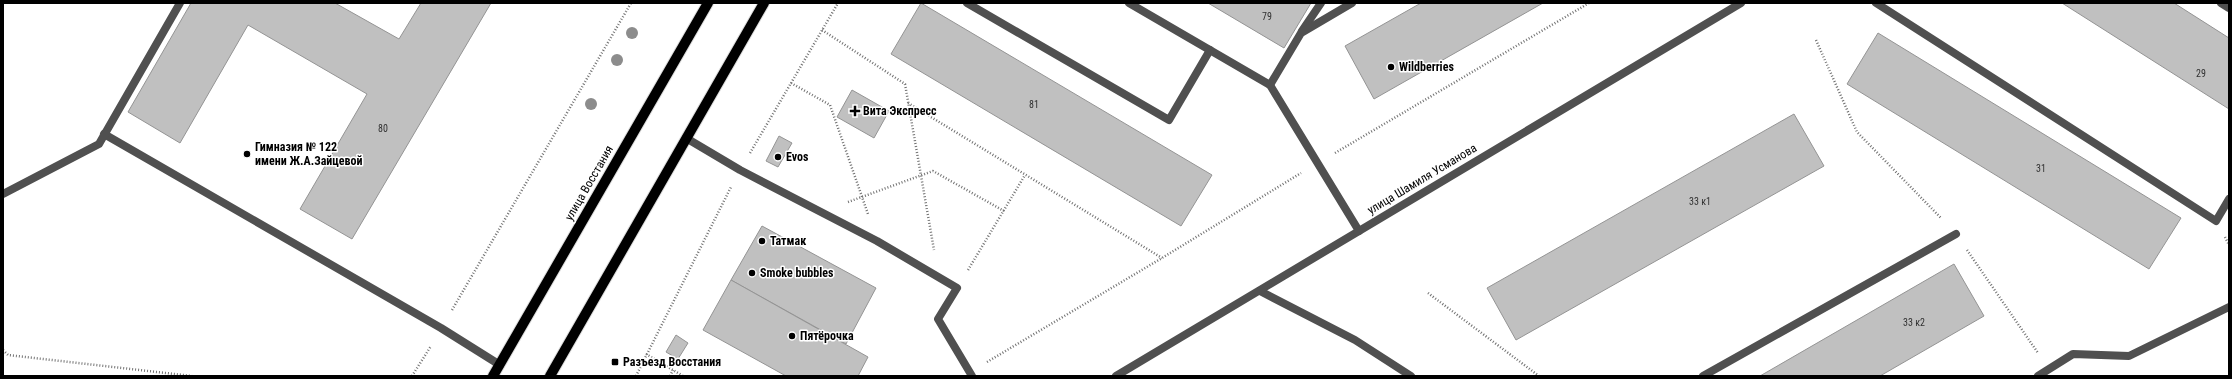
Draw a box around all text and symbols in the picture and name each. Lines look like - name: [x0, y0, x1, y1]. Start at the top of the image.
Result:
- house number: 79: [1262, 11, 1272, 22]
- place label: Wildberries: [1399, 60, 1454, 74]
- marker: Wildberries: [1386, 62, 1396, 72]
- house number: 29: [2196, 68, 2206, 79]
- house number: 81: [1029, 99, 1039, 110]
- place label: Вита Экспресс: [863, 104, 937, 118]
- marker: Вита Экспресс: [850, 106, 860, 116]
- house number: 80: [378, 123, 388, 134]
- place label: Гимназия № 122 имени Ж.А.Зайцевой: [255, 140, 363, 168]
- street label: улица Шамиля Усманова: [1365, 141, 1479, 217]
- street label: улица Восстания: [562, 143, 616, 223]
- marker: Гимназия № 122 имени Ж.А.Зайцевой: [242, 149, 252, 159]
- place label: Evos: [786, 150, 809, 164]
- marker: Evos: [773, 152, 783, 162]
- house number: 31: [2036, 163, 2046, 174]
- house number: 33 к1: [1689, 196, 1711, 207]
- place label: Татмак: [770, 234, 806, 248]
- marker: Татмак: [757, 236, 767, 246]
- place label: Smoke bubbles: [760, 266, 834, 280]
- marker: Smoke bubbles: [747, 268, 757, 278]
- house number: 33 к2: [1903, 317, 1925, 328]
- place label: Пятёрочка: [800, 329, 854, 343]
- marker: Пятёрочка: [787, 331, 797, 341]
- place label: Разъезд Восстания: [623, 355, 721, 369]
- marker: Разъезд Восстания: [610, 357, 620, 367]

